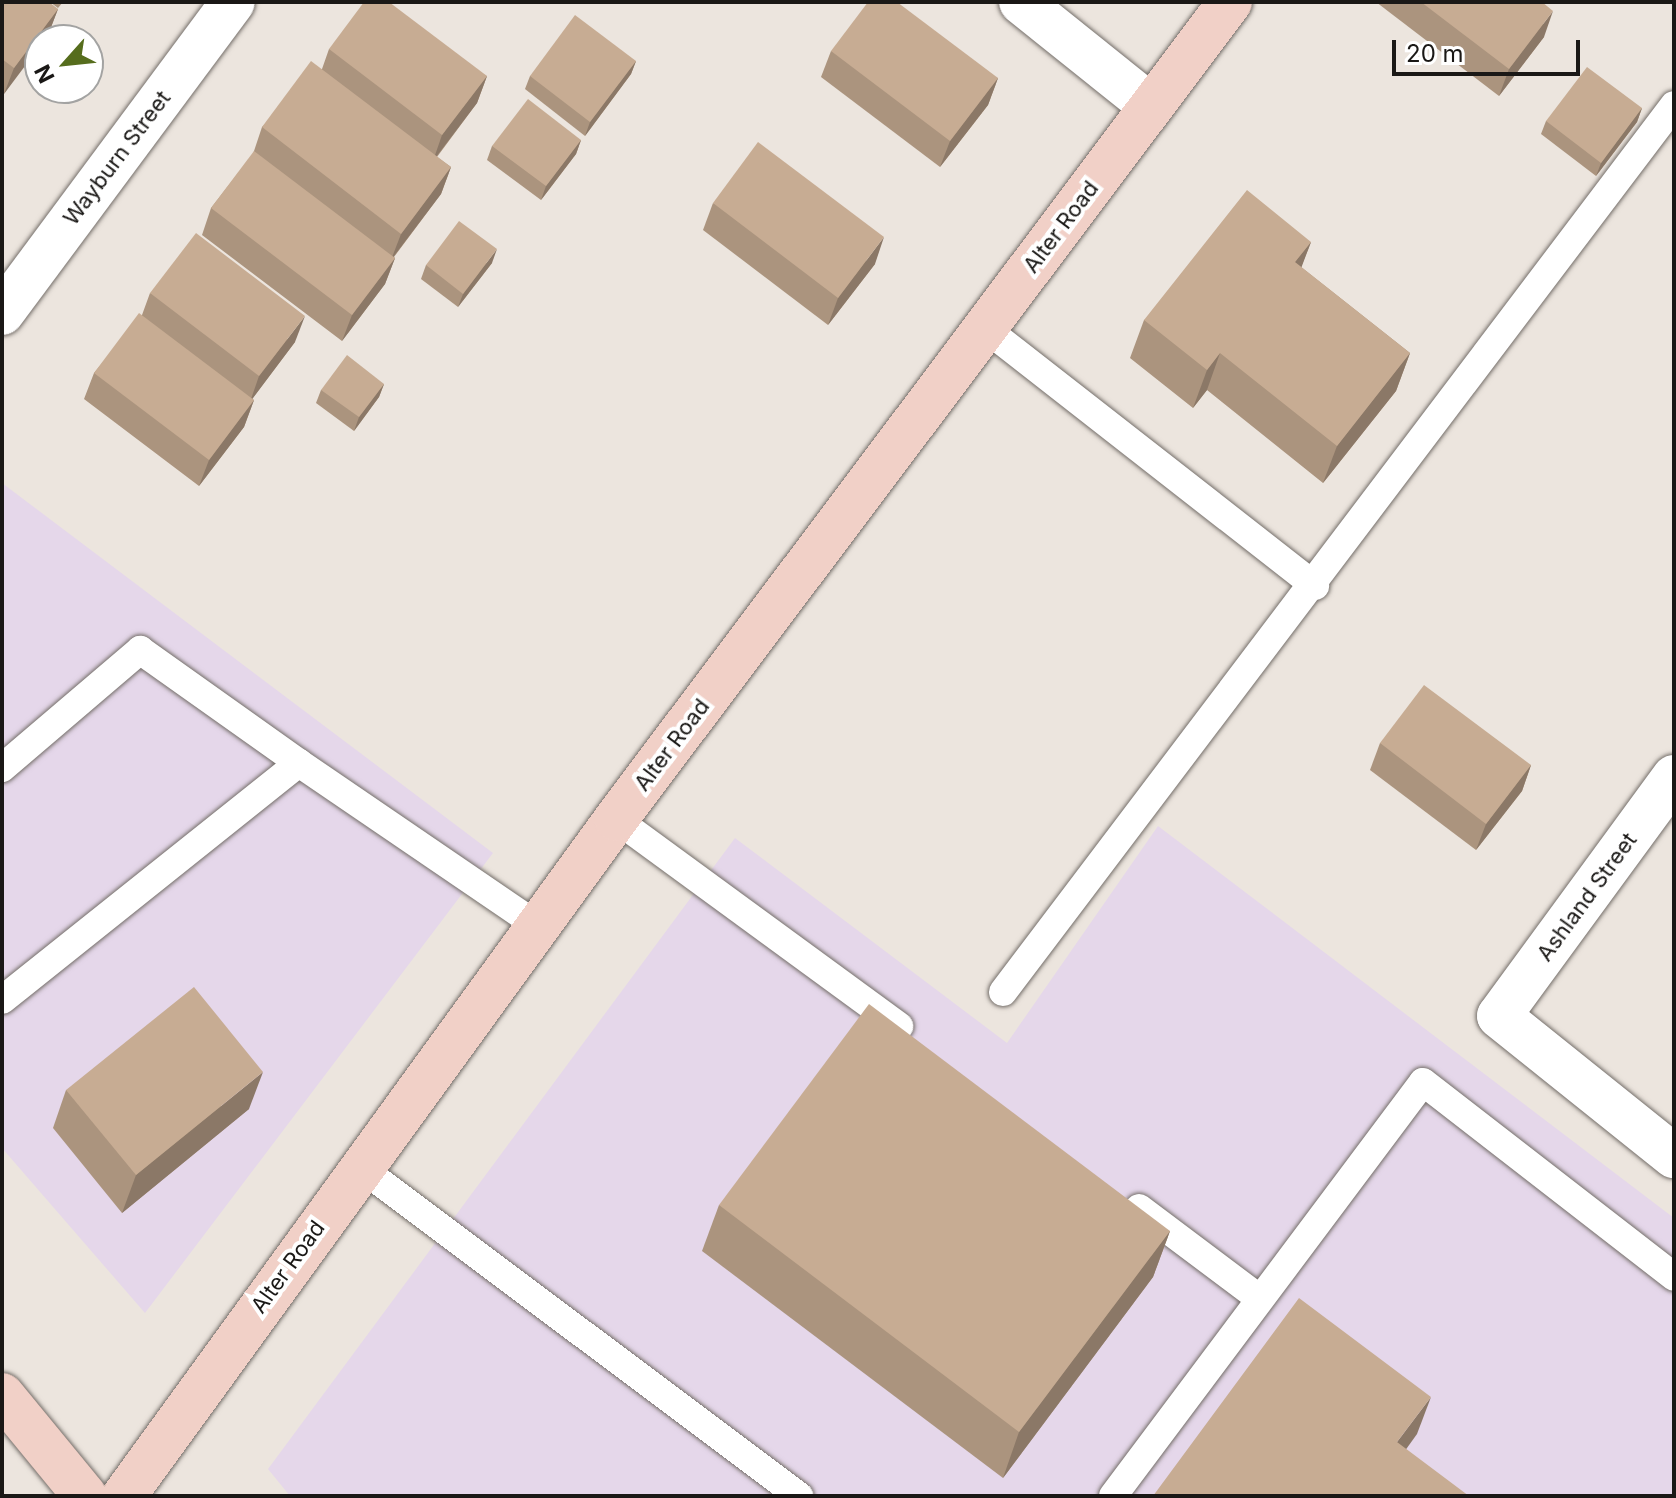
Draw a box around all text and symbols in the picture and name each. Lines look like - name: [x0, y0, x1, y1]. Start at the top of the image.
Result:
- north arrow: [24, 24, 104, 104]
- scale bar: [1396, 24, 1584, 74]
- text: 20 m: [1406, 39, 1464, 68]
- text: N: [29, 61, 60, 87]
- street label: Wayburn Street: [58, 86, 176, 230]
- street label: Alter Road: [1018, 176, 1104, 278]
- street label: Alter Road: [629, 694, 715, 796]
- street label: Ashland Street: [1532, 828, 1642, 966]
- street label: Alter Road: [246, 1215, 330, 1319]

